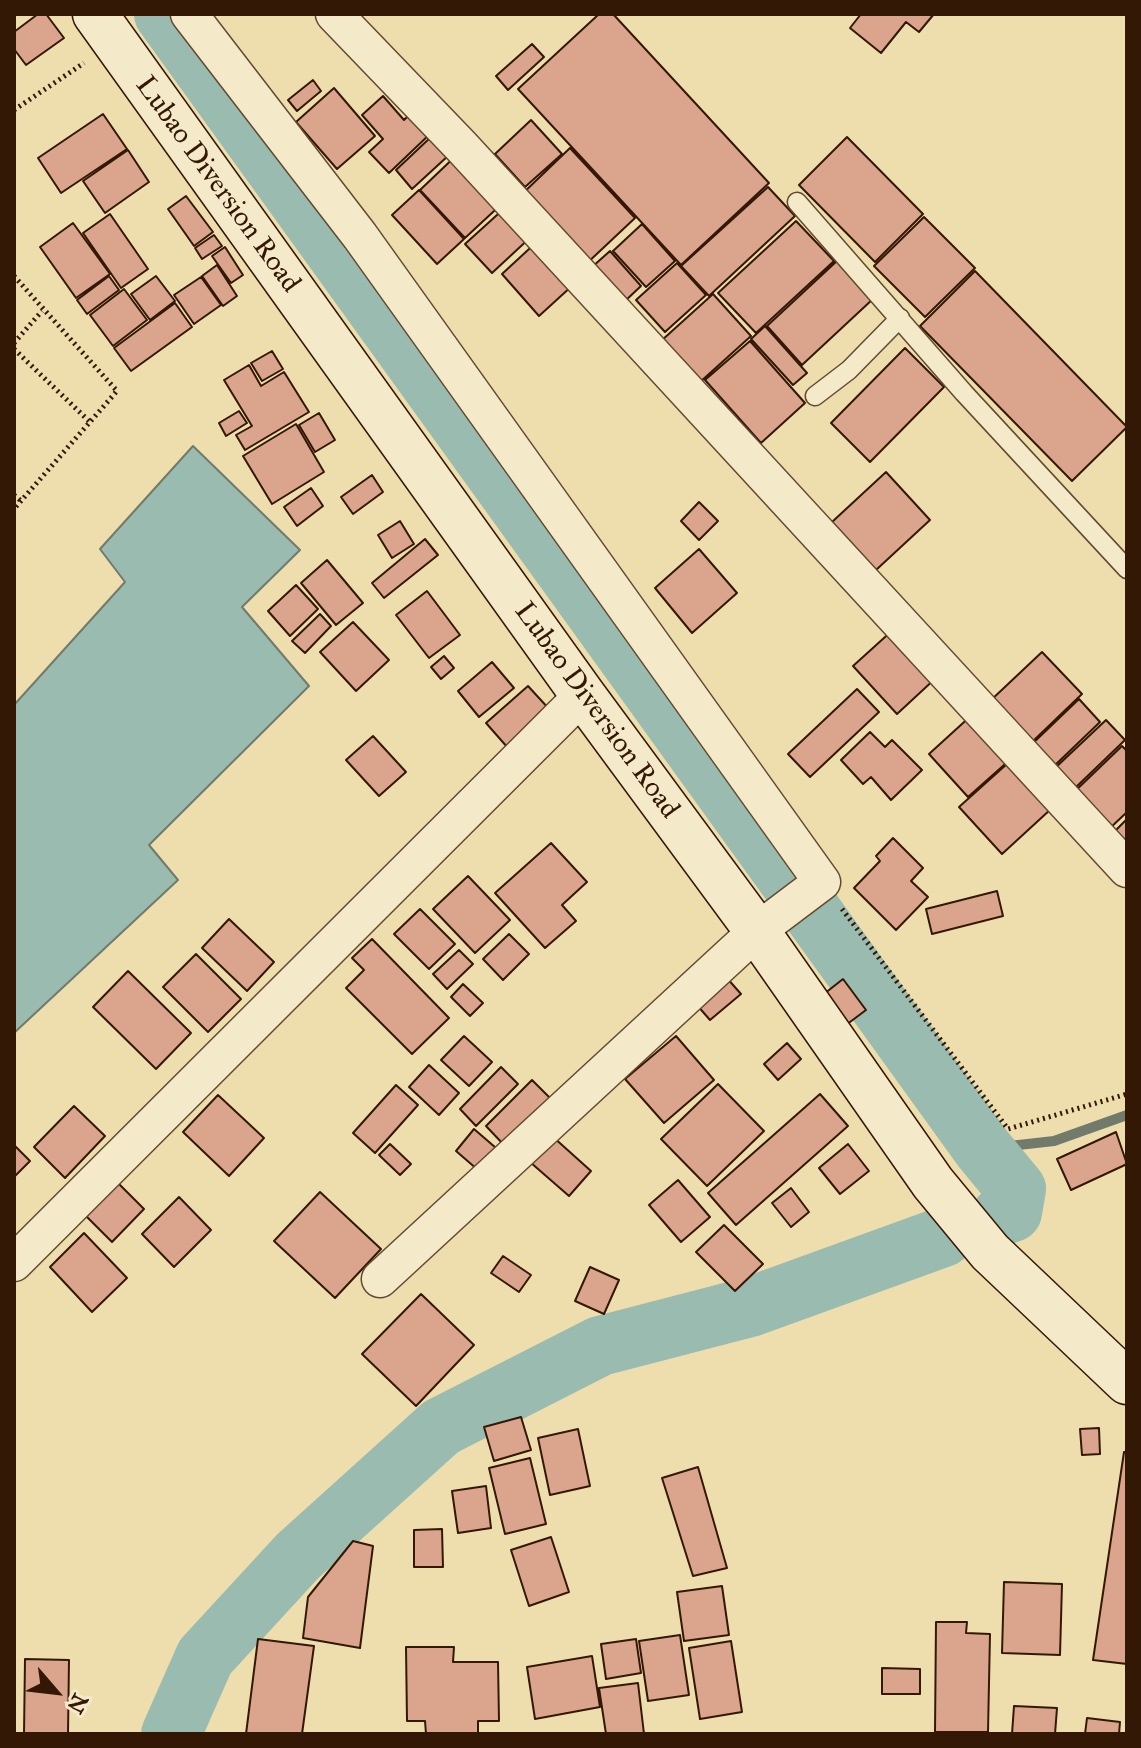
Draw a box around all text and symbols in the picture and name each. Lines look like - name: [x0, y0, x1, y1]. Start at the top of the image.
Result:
- street label: Lubao Diversion Road: [127, 70, 307, 300]
- street label: Lubao Diversion Road: [506, 596, 686, 826]
- north arrow: [16, 1652, 96, 1732]
- text: N: [61, 1689, 94, 1718]

